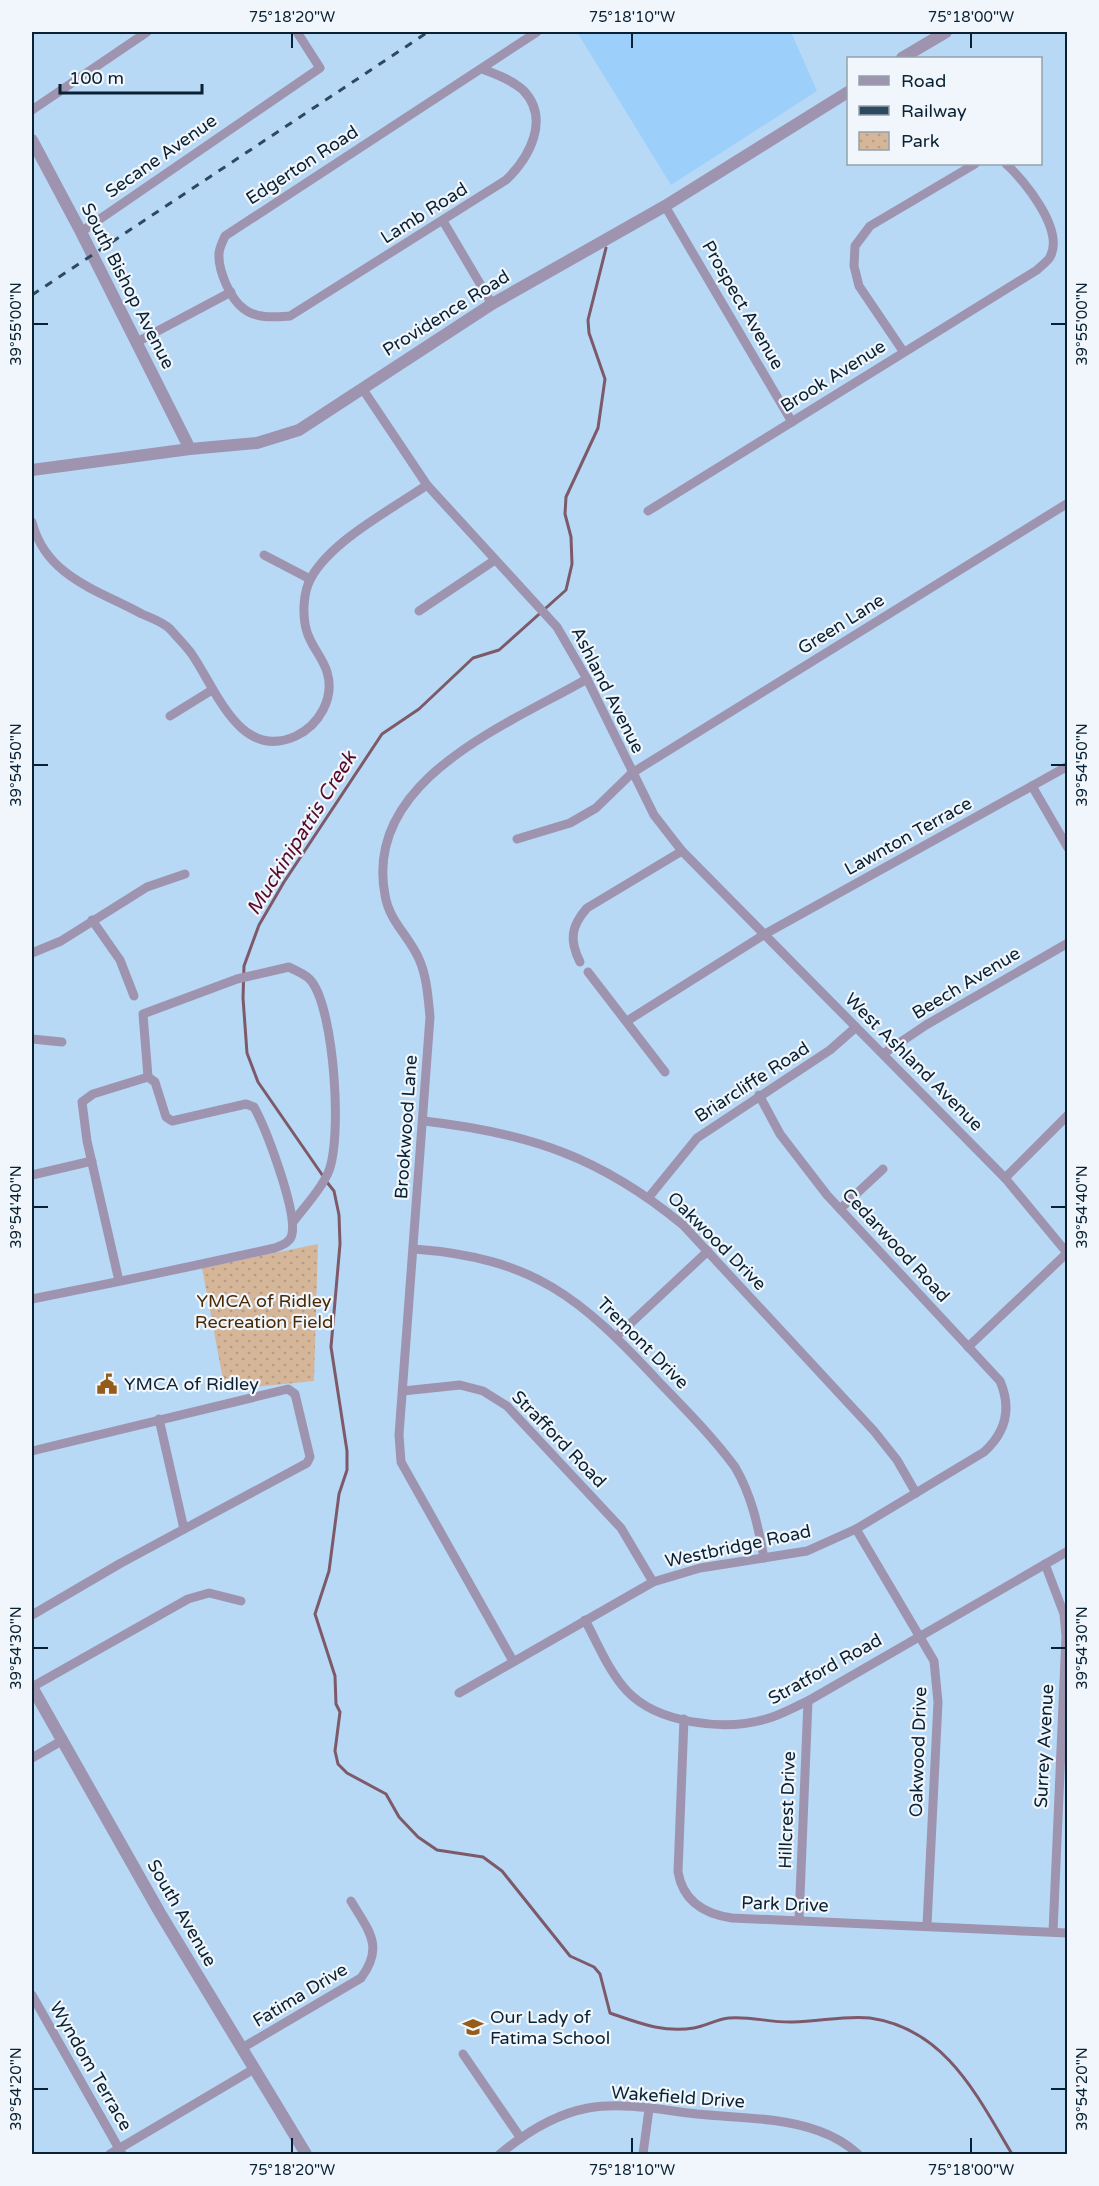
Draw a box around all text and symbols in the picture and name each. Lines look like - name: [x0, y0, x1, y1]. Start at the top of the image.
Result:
- text: 75°18'20"W: [249, 8, 335, 26]
- text: 75°18'10"W: [589, 8, 675, 26]
- text: 75°18'00"W: [928, 8, 1014, 26]
- scale bar: [60, 57, 202, 95]
- legend: [847, 57, 1042, 165]
- text: 100 m: [69, 67, 124, 89]
- text: Road: [901, 70, 946, 92]
- text: Railway: [901, 100, 967, 122]
- street label: Secane Avenue: [101, 109, 221, 203]
- street label: Edgerton Road: [242, 120, 362, 210]
- text: Park: [901, 130, 940, 152]
- street label: Lamb Road: [376, 178, 472, 248]
- street label: South Bishop Avenue: [77, 199, 179, 373]
- street label: Prospect Avenue: [697, 237, 789, 373]
- street label: Providence Road: [378, 265, 514, 361]
- text: 39°55'00"N: [7, 282, 25, 366]
- text: 39°55'00"N: [1073, 282, 1091, 366]
- street label: Brook Avenue: [776, 335, 890, 417]
- street label: Green Lane: [794, 589, 888, 659]
- street label: Ashland Avenue: [567, 623, 649, 757]
- text: 39°54'50"N: [7, 723, 25, 807]
- text: 39°54'50"N: [1073, 723, 1091, 807]
- water label: Muckinipattis Creek: [242, 746, 363, 920]
- street label: Lawnton Terrace: [840, 792, 976, 880]
- street label: Beech Avenue: [908, 942, 1024, 1024]
- street label: West Ashland Avenue: [840, 988, 988, 1136]
- street label: Briarcliffe Road: [690, 1037, 814, 1127]
- street label: Brookwood Lane: [390, 1054, 422, 1200]
- text: 39°54'40"N: [7, 1165, 25, 1249]
- text: 39°54'40"N: [1073, 1165, 1091, 1249]
- street label: Cedarwood Road: [837, 1183, 955, 1307]
- street label: Oakwood Drive: [663, 1187, 771, 1295]
- park label: YMCA of Ridley Recreation Field: [195, 1290, 333, 1333]
- street label: Tremont Drive: [593, 1293, 693, 1393]
- public building icon: YMCA of Ridley: [95, 1372, 119, 1396]
- place label: YMCA of Ridley: [124, 1373, 259, 1395]
- street label: Strafford Road: [507, 1386, 611, 1492]
- street label: Westbridge Road: [663, 1520, 813, 1572]
- text: 39°54'30"N: [7, 1606, 25, 1690]
- text: 39°54'30"N: [1073, 1606, 1091, 1690]
- street label: Stratford Road: [764, 1629, 886, 1709]
- street label: Surrey Avenue: [1030, 1683, 1058, 1809]
- street label: Oakwood Drive: [905, 1686, 931, 1818]
- street label: Hillcrest Drive: [774, 1751, 800, 1869]
- street label: South Avenue: [142, 1856, 222, 1970]
- street label: Park Drive: [741, 1891, 829, 1917]
- street label: Fatima Drive: [249, 1958, 351, 2032]
- street label: Wyndom Terrace: [45, 1997, 137, 2135]
- place label: Our Lady of Fatima School: [490, 2006, 610, 2049]
- school or university icon: Our Lady of Fatima School: [461, 2015, 485, 2039]
- text: 39°54'20"N: [7, 2047, 25, 2131]
- text: 39°54'20"N: [1073, 2047, 1091, 2131]
- street label: Wakefield Drive: [610, 2081, 746, 2113]
- text: 75°18'20"W: [249, 2161, 335, 2179]
- text: 75°18'10"W: [589, 2161, 675, 2179]
- text: 75°18'00"W: [928, 2161, 1014, 2179]

